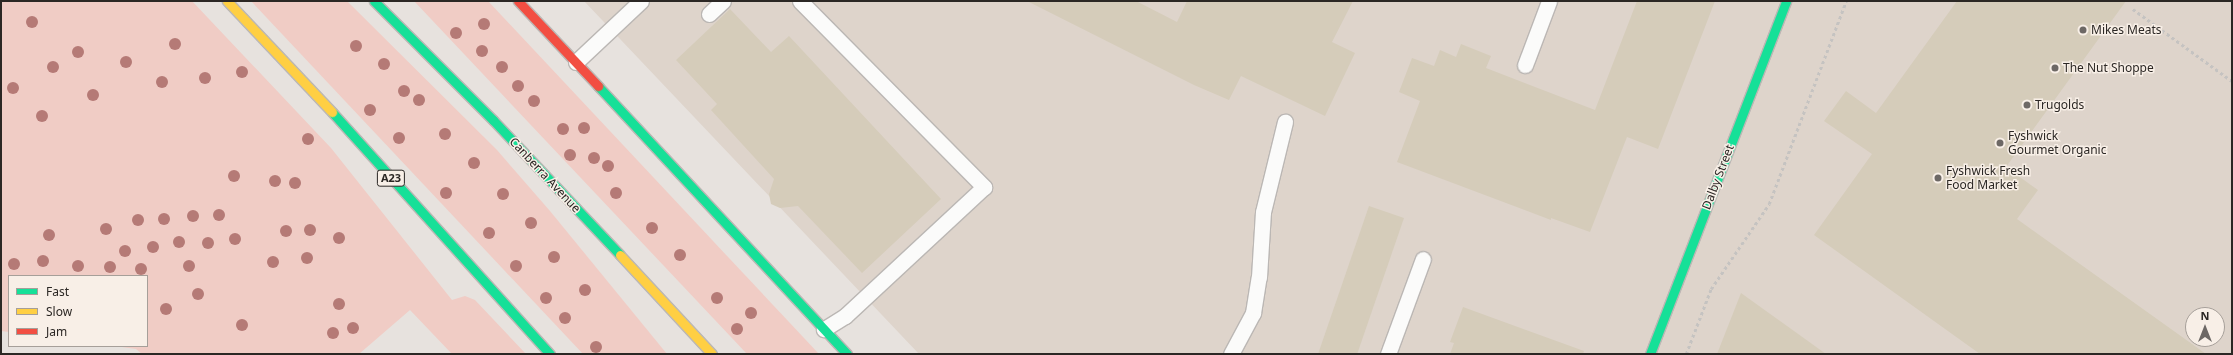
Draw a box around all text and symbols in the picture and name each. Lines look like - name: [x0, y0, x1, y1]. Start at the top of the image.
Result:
- place label: Mikes Meats: [2091, 23, 2161, 37]
- marker: Mikes Meats: [2078, 25, 2088, 35]
- place label: The Nut Shoppe: [2063, 61, 2154, 75]
- marker: The Nut Shoppe: [2050, 63, 2060, 73]
- place label: Trugolds: [2035, 98, 2084, 112]
- marker: Trugolds: [2022, 100, 2032, 110]
- place label: Fyshwick Gourmet Organic: [2008, 129, 2106, 157]
- street label: Canberra Avenue: [506, 134, 584, 216]
- marker: Fyshwick Gourmet Organic: [1995, 138, 2005, 148]
- street label: Dalby Street: [1699, 142, 1737, 212]
- place label: Fyshwick Fresh Food Market: [1946, 164, 2030, 192]
- road number: A23: [376, 169, 406, 187]
- marker: Fyshwick Fresh Food Market: [1933, 173, 1943, 183]
- legend: [8, 275, 148, 347]
- text: Fast: [46, 283, 69, 300]
- text: Slow: [46, 303, 72, 320]
- north arrow: [2185, 307, 2225, 347]
- text: N: [2201, 308, 2209, 323]
- text: Jam: [46, 323, 67, 340]

